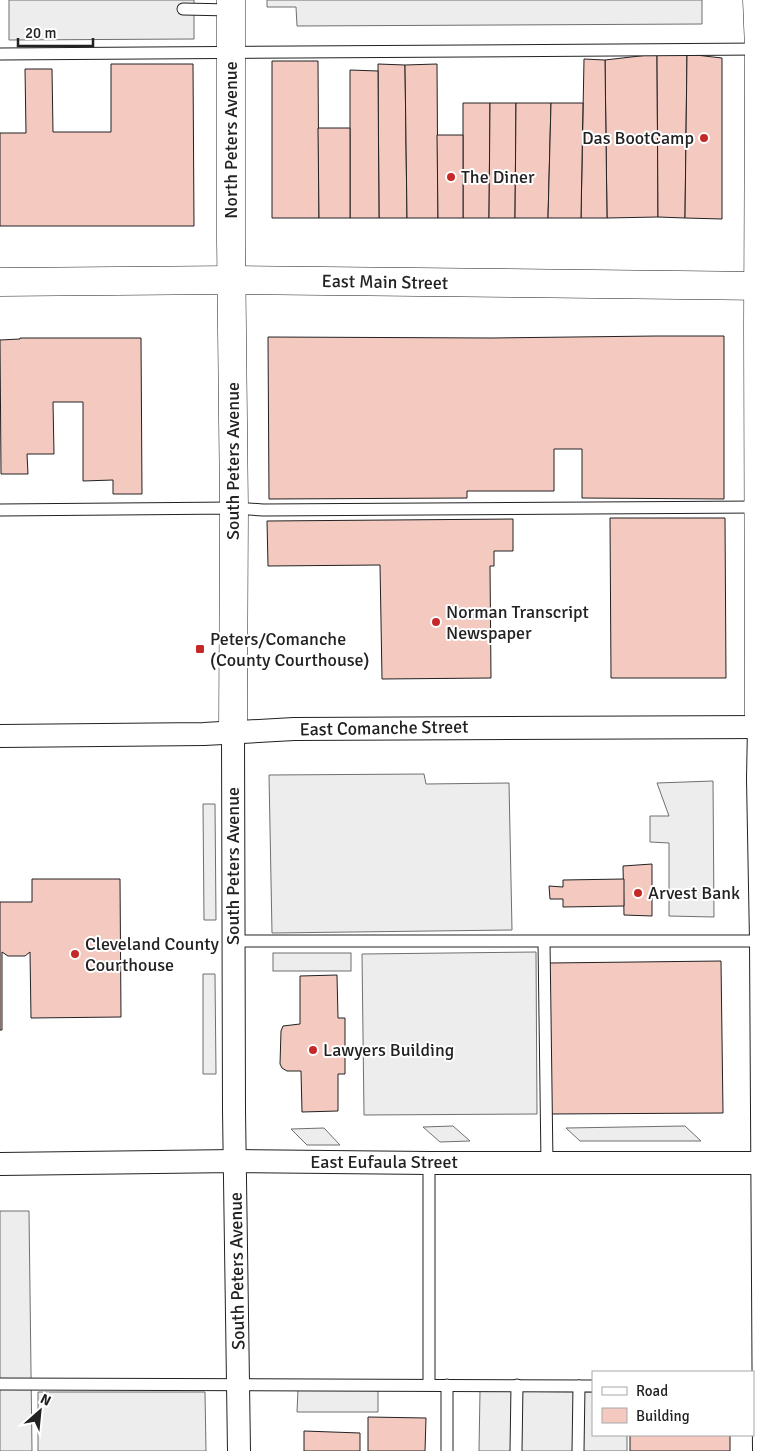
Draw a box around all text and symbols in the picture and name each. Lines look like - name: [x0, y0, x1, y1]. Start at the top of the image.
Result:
- scale bar: [18, 15, 92, 47]
- text: 20 m: [25, 24, 56, 42]
- street label: North Peters Avenue: [220, 61, 242, 219]
- place label: Das BootCamp: [582, 127, 694, 149]
- marker: Das BootCamp: [698, 132, 710, 144]
- place label: The Diner: [461, 166, 535, 188]
- marker: The Diner: [445, 171, 457, 183]
- street label: East Main Street: [322, 270, 448, 294]
- street label: South Peters Avenue: [222, 382, 244, 540]
- place label: Norman Transcript Newspaper: [446, 601, 589, 644]
- marker: Norman Transcript Newspaper: [430, 616, 442, 628]
- place label: Peters/Comanche (County Courthouse): [210, 628, 370, 671]
- marker: Peters/Comanche (County Courthouse): [194, 643, 206, 655]
- street label: East Comanche Street: [299, 716, 469, 740]
- street label: South Peters Avenue: [222, 787, 244, 945]
- place label: Arvest Bank: [648, 882, 740, 904]
- marker: Arvest Bank: [632, 887, 644, 899]
- place label: Cleveland County Courthouse: [85, 933, 220, 976]
- marker: Cleveland County Courthouse: [69, 948, 81, 960]
- place label: Lawyers Building: [323, 1039, 454, 1061]
- marker: Lawyers Building: [307, 1044, 319, 1056]
- street label: East Eufaula Street: [310, 1151, 458, 1173]
- street label: South Peters Avenue: [225, 1192, 249, 1350]
- legend: [592, 1371, 754, 1436]
- text: Road: [636, 1382, 668, 1400]
- north arrow: [15, 1386, 65, 1436]
- text: N: [37, 1390, 54, 1410]
- text: Building: [636, 1407, 690, 1425]

